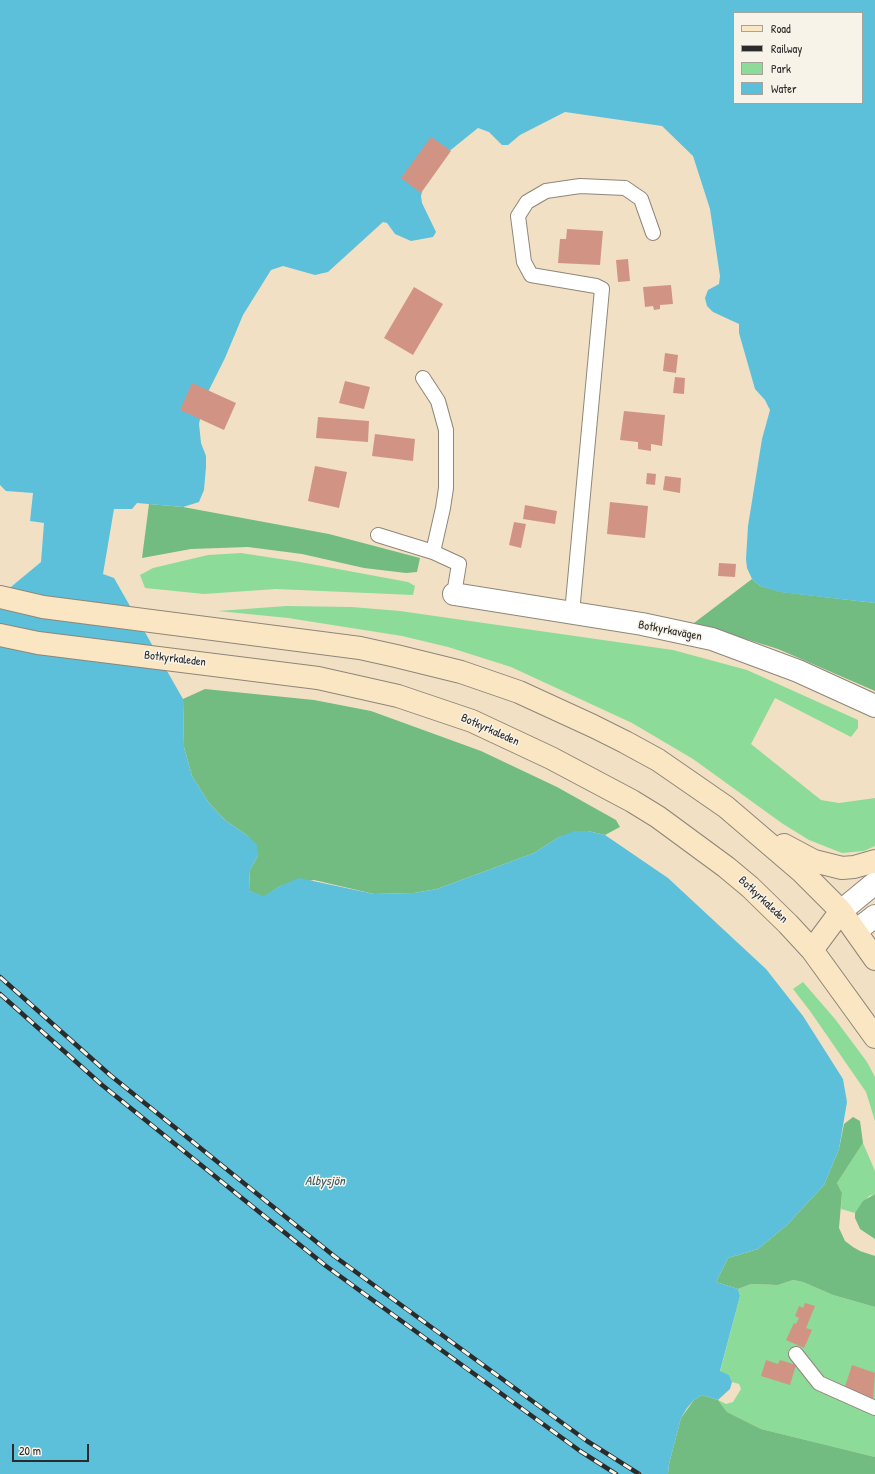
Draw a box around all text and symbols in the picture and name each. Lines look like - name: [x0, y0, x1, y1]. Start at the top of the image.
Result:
- legend: [733, 12, 863, 104]
- text: Road: [771, 20, 791, 37]
- text: Railway: [771, 40, 802, 57]
- text: Park: [771, 60, 791, 77]
- text: Water: [771, 80, 797, 97]
- street label: Botkyrkavägen: [637, 618, 703, 644]
- street label: Botkyrkaleden: [143, 648, 207, 670]
- street label: Botkyrkaleden: [459, 711, 521, 749]
- street label: Botkyrkaleden: [735, 874, 791, 926]
- water label: Albysjön: [305, 1174, 345, 1190]
- scale bar: [14, 1436, 91, 1462]
- text: 20 m: [19, 1442, 41, 1459]

